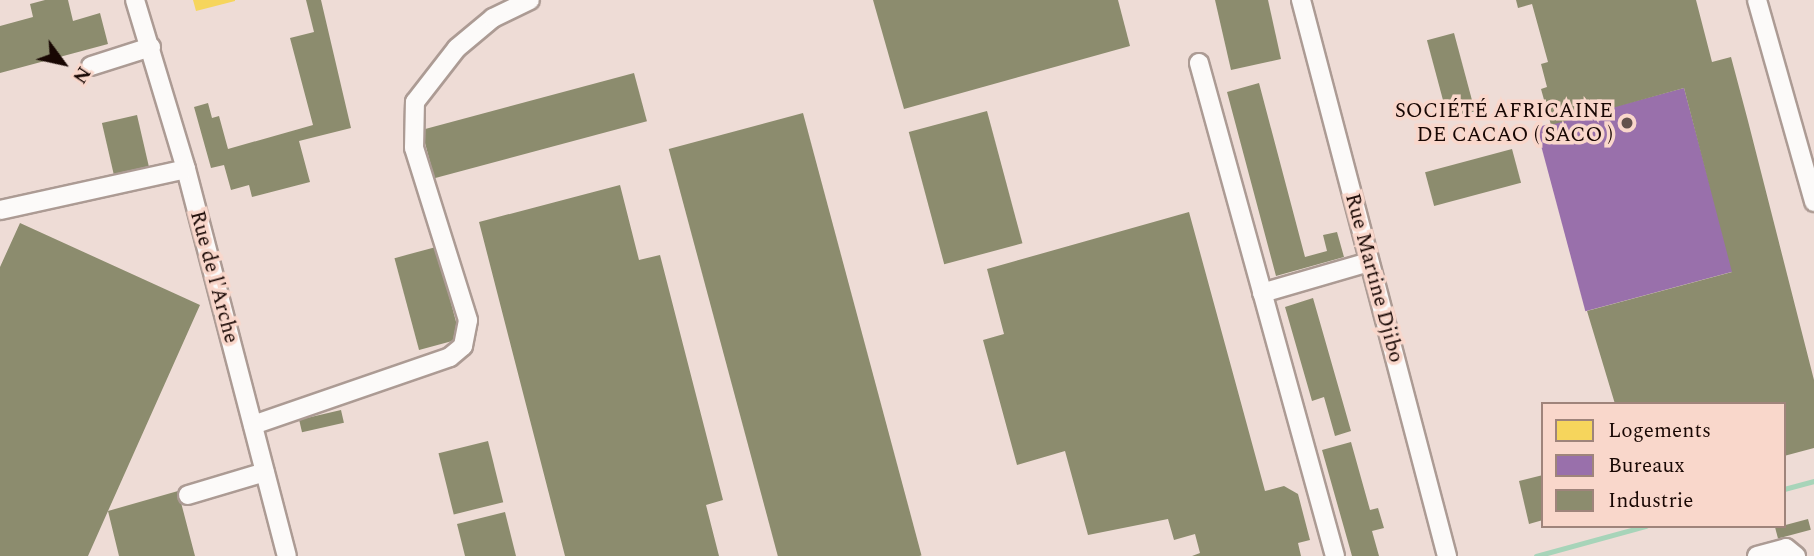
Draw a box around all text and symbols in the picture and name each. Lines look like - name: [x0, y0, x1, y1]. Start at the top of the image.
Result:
- north arrow: [28, 28, 98, 98]
- text: N: [65, 60, 97, 89]
- place label: SOCIÉTÉ AFRICAINE DE CACAO ( SACO ): [1395, 98, 1613, 148]
- marker: SOCIÉTÉ AFRICAINE DE CACAO ( SACO ): [1619, 115, 1635, 131]
- street label: Rue Martine Djibo: [1339, 191, 1409, 365]
- street label: Rue de l'Arche: [184, 208, 244, 346]
- legend: [1541, 402, 1786, 528]
- text: Logements: [1608, 415, 1711, 447]
- text: Bureaux: [1608, 450, 1685, 482]
- text: Industrie: [1608, 485, 1694, 517]

